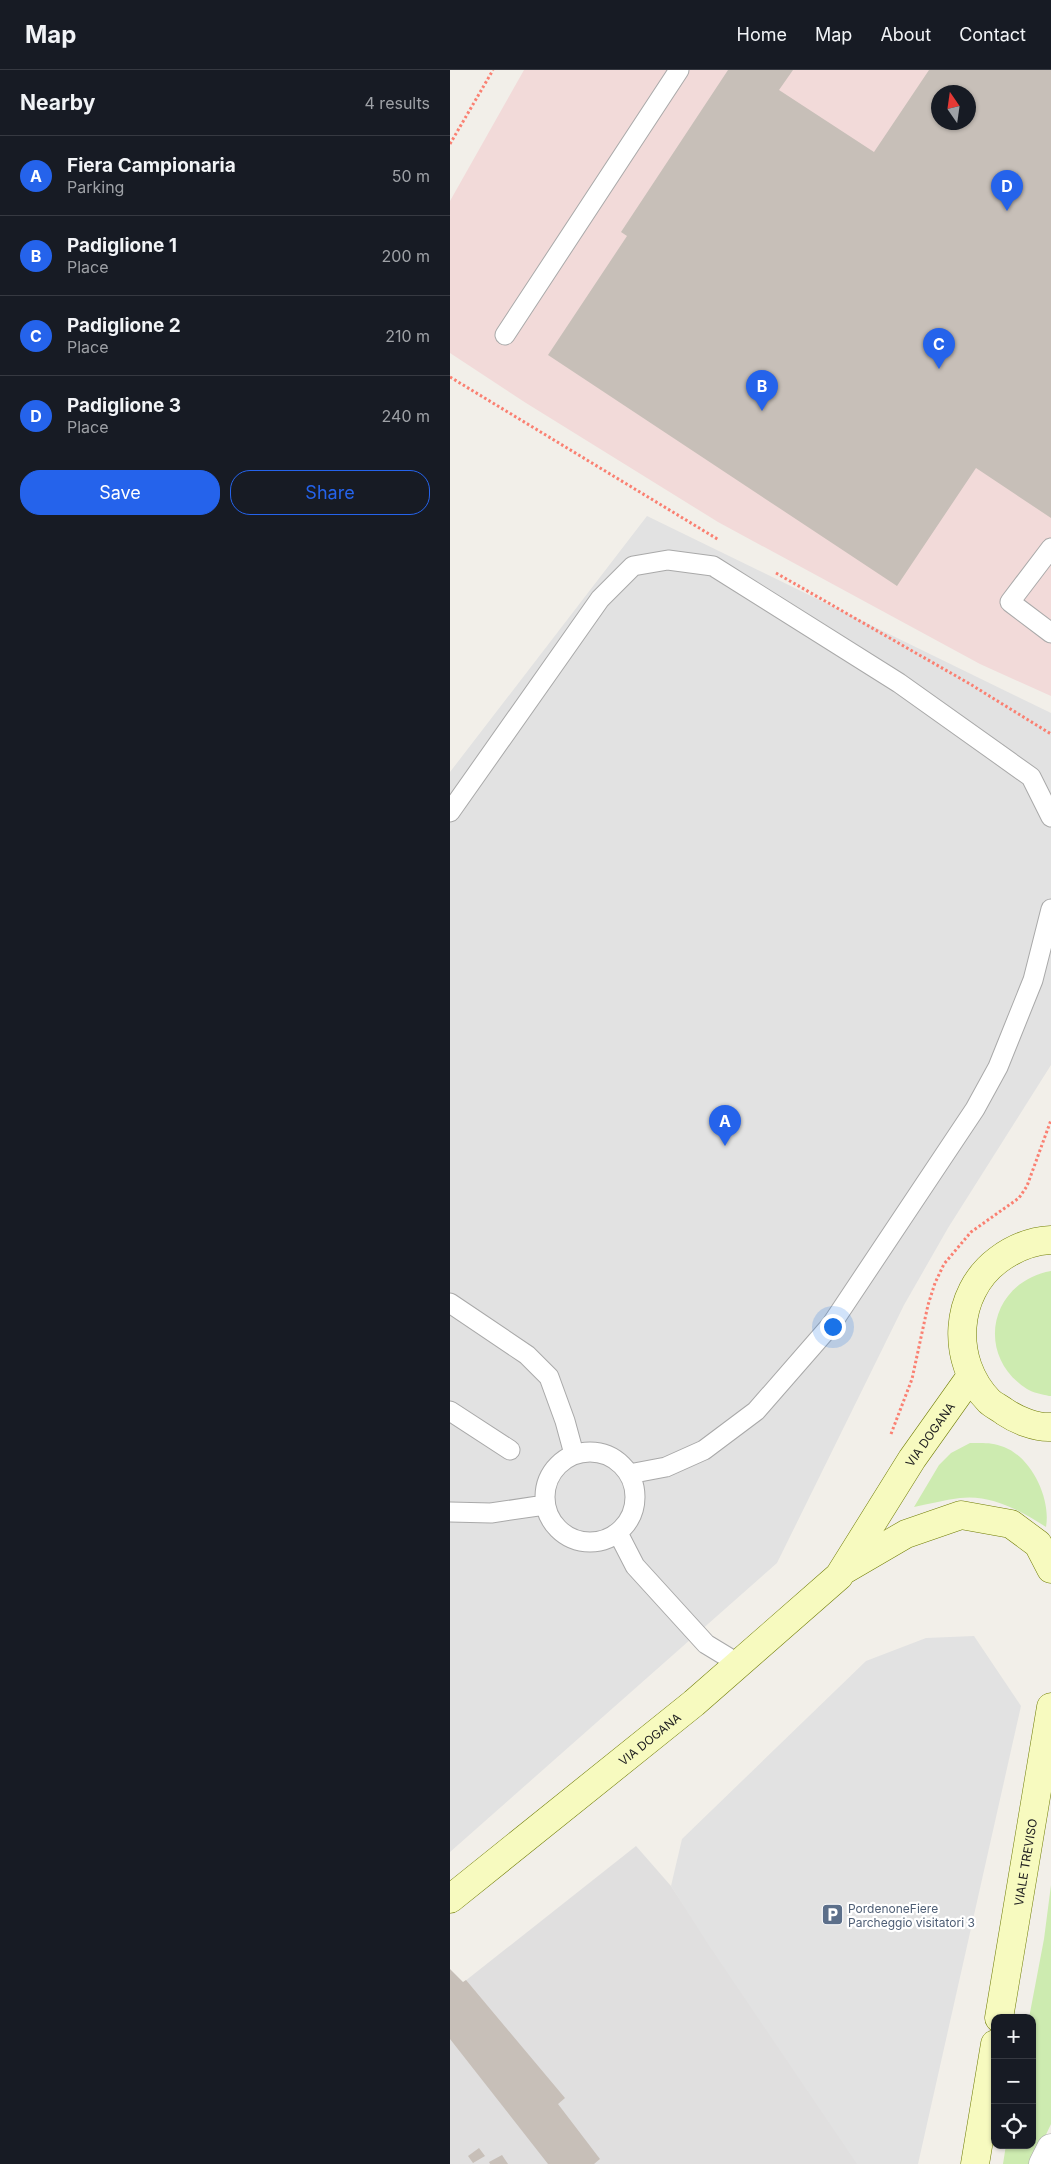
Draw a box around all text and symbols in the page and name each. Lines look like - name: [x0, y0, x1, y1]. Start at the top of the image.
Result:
- text: Map: [25, 20, 76, 49]
- text: Home: [737, 24, 787, 45]
- text: Map: [815, 24, 852, 45]
- text: About: [880, 24, 931, 45]
- text: Contact: [959, 24, 1026, 45]
- north arrow: [931, 85, 976, 130]
- text: Nearby: [20, 90, 95, 115]
- text: 4 results: [365, 93, 430, 113]
- text: Fiera Campionaria: [67, 154, 236, 177]
- text: A: [30, 166, 42, 186]
- text: 50 m: [392, 166, 430, 186]
- pin: D: [991, 170, 1023, 211]
- text: Parking: [67, 177, 124, 197]
- text: Padiglione 1: [67, 234, 177, 257]
- text: B: [31, 246, 41, 266]
- text: 200 m: [382, 246, 430, 266]
- text: Place: [67, 257, 109, 277]
- text: Padiglione 2: [67, 314, 181, 337]
- text: C: [30, 326, 42, 346]
- text: 210 m: [385, 326, 430, 346]
- pin: C: [923, 328, 955, 369]
- text: Place: [67, 337, 109, 357]
- pin: B: [746, 370, 778, 411]
- text: Padiglione 3: [67, 394, 181, 417]
- text: D: [30, 406, 42, 426]
- text: 240 m: [382, 406, 430, 426]
- text: Place: [67, 417, 109, 437]
- button: Save: [20, 470, 220, 515]
- button: Share: [230, 470, 430, 515]
- pin: A: [709, 1105, 741, 1146]
- your location: [820, 1314, 846, 1340]
- street label: VIA DOGANA: [902, 1399, 958, 1469]
- street label: VIA DOGANA: [616, 1709, 684, 1768]
- street label: VIALE TREVISO: [1010, 1817, 1040, 1907]
- place label: PordenoneFiere Parcheggio visitatori 3: [848, 1901, 975, 1930]
- parking icon: PordenoneFiere Parcheggio visitatori 3: [820, 1903, 844, 1927]
- map controls: [991, 2014, 1036, 2149]
- button: +: [991, 2014, 1036, 2059]
- button: −: [991, 2059, 1036, 2104]
- button: locate: [991, 2104, 1036, 2149]

